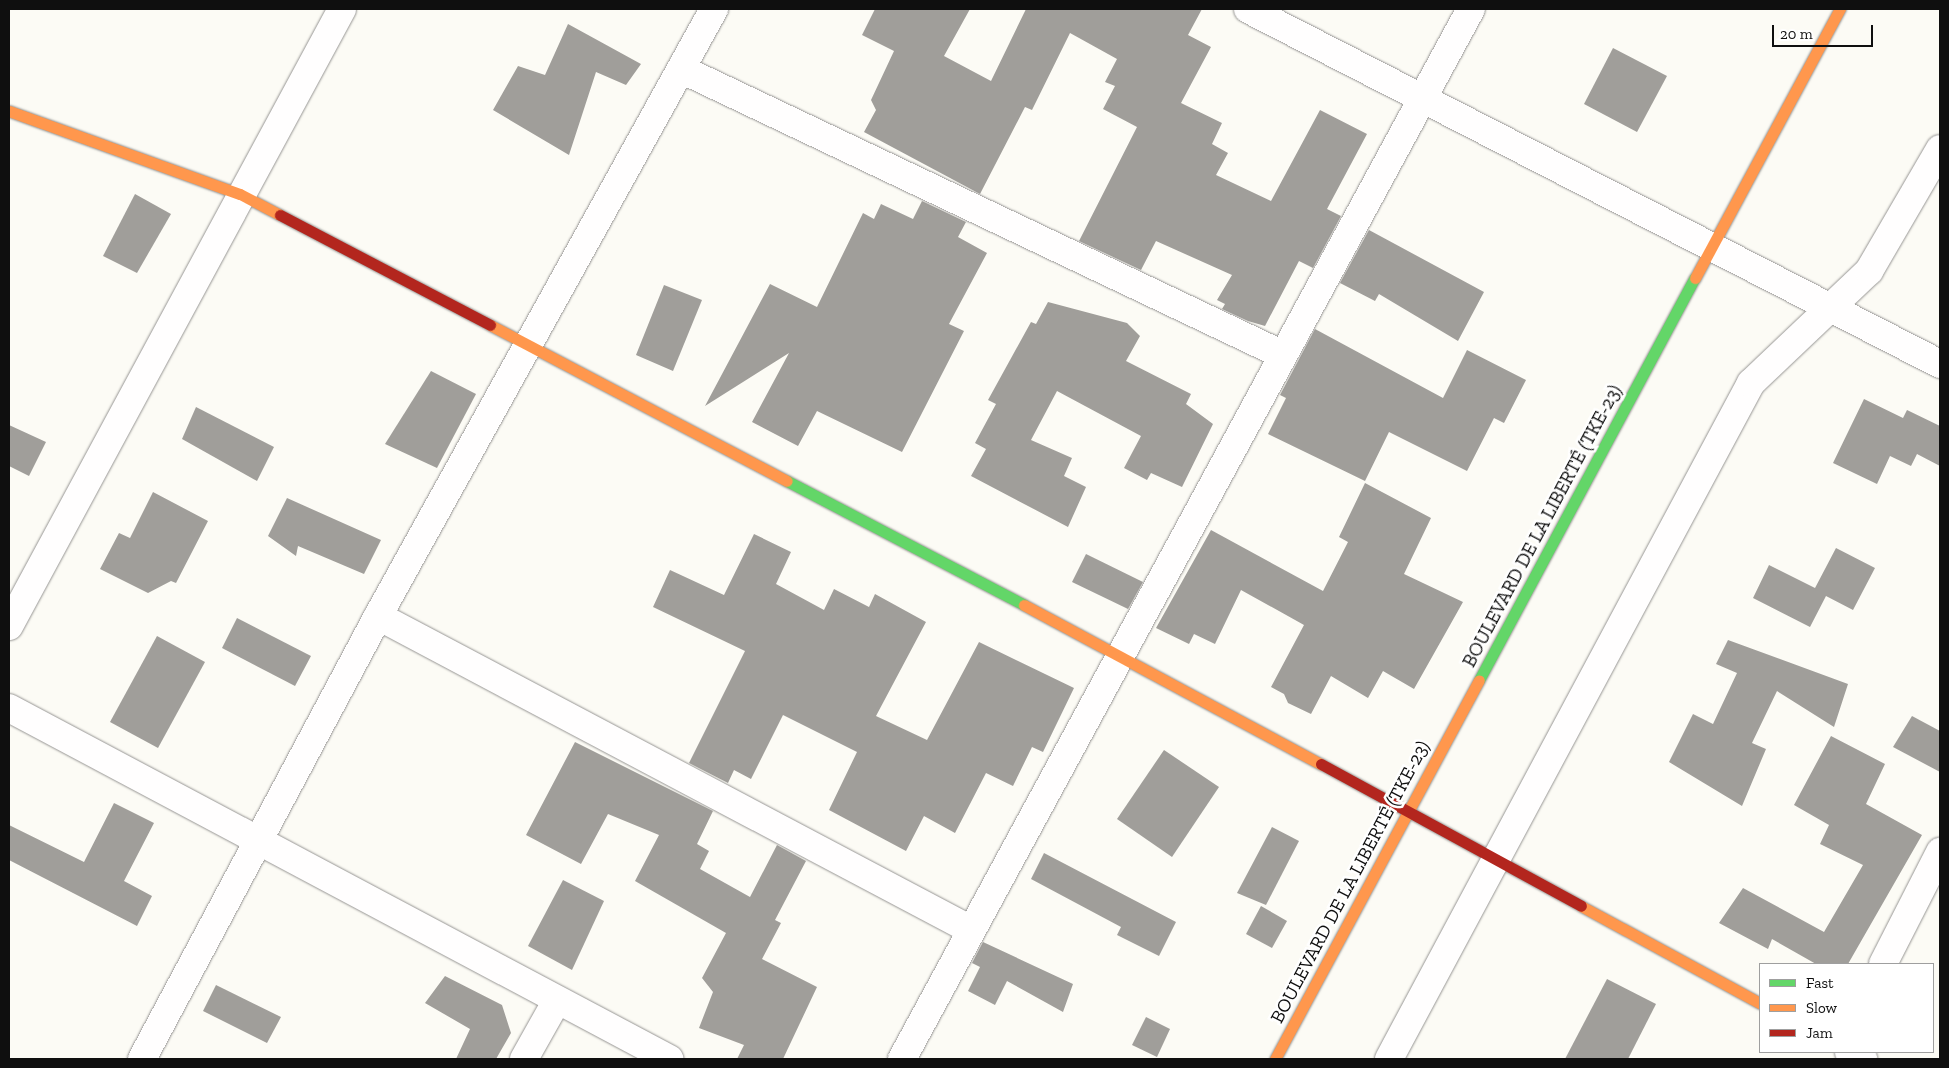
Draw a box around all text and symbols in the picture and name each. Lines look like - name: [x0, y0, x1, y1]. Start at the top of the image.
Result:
- scale bar: [1774, 15, 1875, 47]
- text: 20 m: [1780, 25, 1813, 43]
- street label: BOULEVARD DE LA LIBERTÉ (TKE-23): [1457, 381, 1627, 671]
- street label: BOULEVARD DE LA LIBERTÉ (TKE-23): [1265, 737, 1435, 1027]
- legend: [1759, 963, 1934, 1053]
- text: Fast: [1806, 974, 1834, 992]
- text: Slow: [1806, 999, 1837, 1017]
- text: Jam: [1806, 1024, 1833, 1042]

